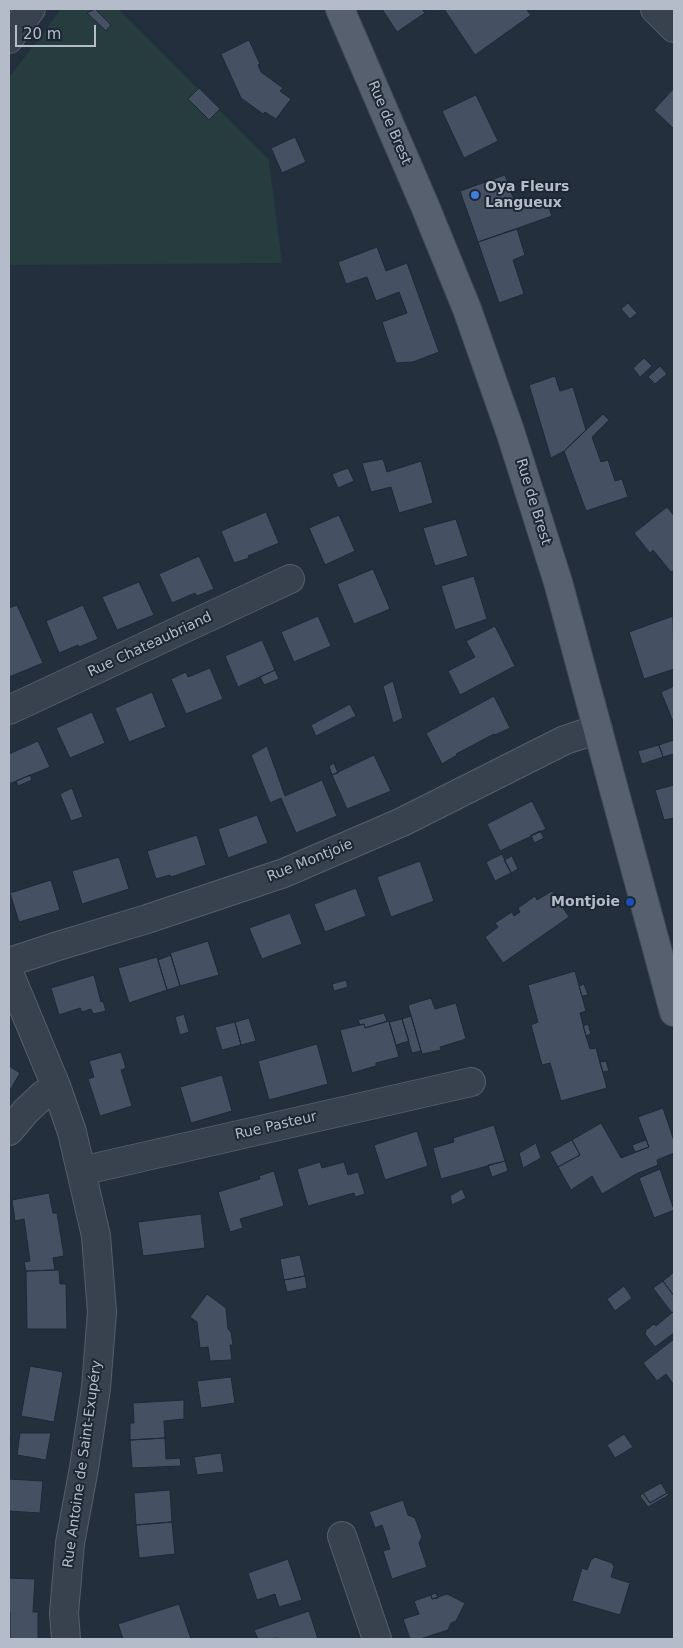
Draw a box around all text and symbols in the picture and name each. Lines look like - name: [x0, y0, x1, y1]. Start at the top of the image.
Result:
- scale bar: [18, 15, 99, 47]
- text: 20 m: [23, 25, 61, 43]
- street label: Rue de Brest: [364, 79, 414, 167]
- place label: Oya Fleurs Langueux: [485, 179, 569, 212]
- marker: Oya Fleurs Langueux: [469, 189, 481, 201]
- street label: Rue de Brest: [512, 457, 554, 547]
- street label: Rue Chateaubriand: [85, 609, 215, 681]
- street label: Rue Montjoie: [265, 836, 355, 886]
- place label: Montjoie: [551, 894, 620, 910]
- marker: Montjoie: [624, 896, 636, 908]
- street label: Rue Pasteur: [233, 1108, 319, 1144]
- street label: Rue Antoine de Saint-Exupéry: [60, 1359, 106, 1569]

